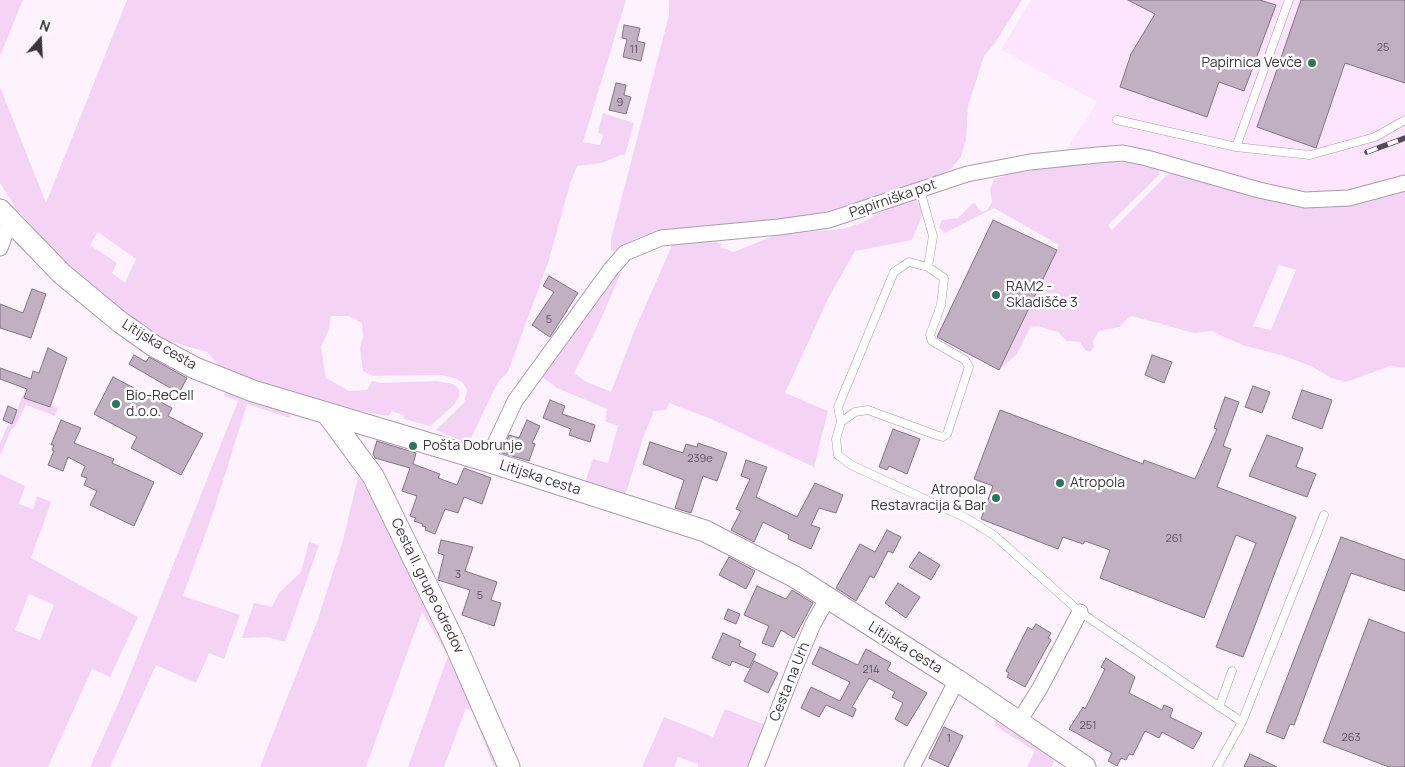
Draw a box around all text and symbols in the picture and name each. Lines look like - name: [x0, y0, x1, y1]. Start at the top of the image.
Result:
- north arrow: [15, 15, 65, 65]
- text: N: [37, 15, 53, 36]
- house number: 25: [1377, 41, 1389, 55]
- house number: 11: [630, 43, 638, 57]
- place label: Papirnica Vevče: [1202, 55, 1302, 71]
- marker: Papirnica Vevče: [1306, 57, 1318, 69]
- house number: 9: [617, 96, 623, 110]
- street label: Papirniška pot: [847, 176, 939, 222]
- place label: RAM2 - Skladišče 3: [1006, 279, 1078, 312]
- marker: RAM2 - Skladišče 3: [990, 289, 1002, 301]
- house number: 5: [546, 313, 552, 327]
- street label: Litijska cesta: [119, 316, 199, 374]
- place label: Bio-ReCell d.o.o.: [126, 388, 194, 421]
- marker: Bio-ReCell d.o.o.: [110, 398, 122, 410]
- place label: Pošta Dobrunje: [423, 438, 522, 454]
- marker: Pošta Dobrunje: [407, 440, 419, 452]
- house number: 239e: [687, 452, 713, 466]
- street label: Litijska cesta: [497, 457, 583, 499]
- place label: Atropola: [1070, 475, 1125, 491]
- marker: Atropola: [1054, 477, 1066, 489]
- place label: Atropola Restavracija & Bar: [871, 482, 986, 514]
- marker: Atropola Restavracija & Bar: [990, 492, 1002, 504]
- street label: Cesta II. grupe odredov: [387, 516, 467, 656]
- house number: 261: [1165, 532, 1183, 546]
- house number: 3: [455, 568, 461, 582]
- house number: 5: [477, 589, 483, 603]
- street label: Litijska cesta: [865, 619, 945, 677]
- street label: Cesta na Urh: [767, 640, 813, 724]
- house number: 214: [862, 663, 880, 677]
- house number: 251: [1080, 719, 1096, 733]
- house number: 263: [1341, 731, 1361, 745]
- house number: 1: [947, 732, 951, 746]

